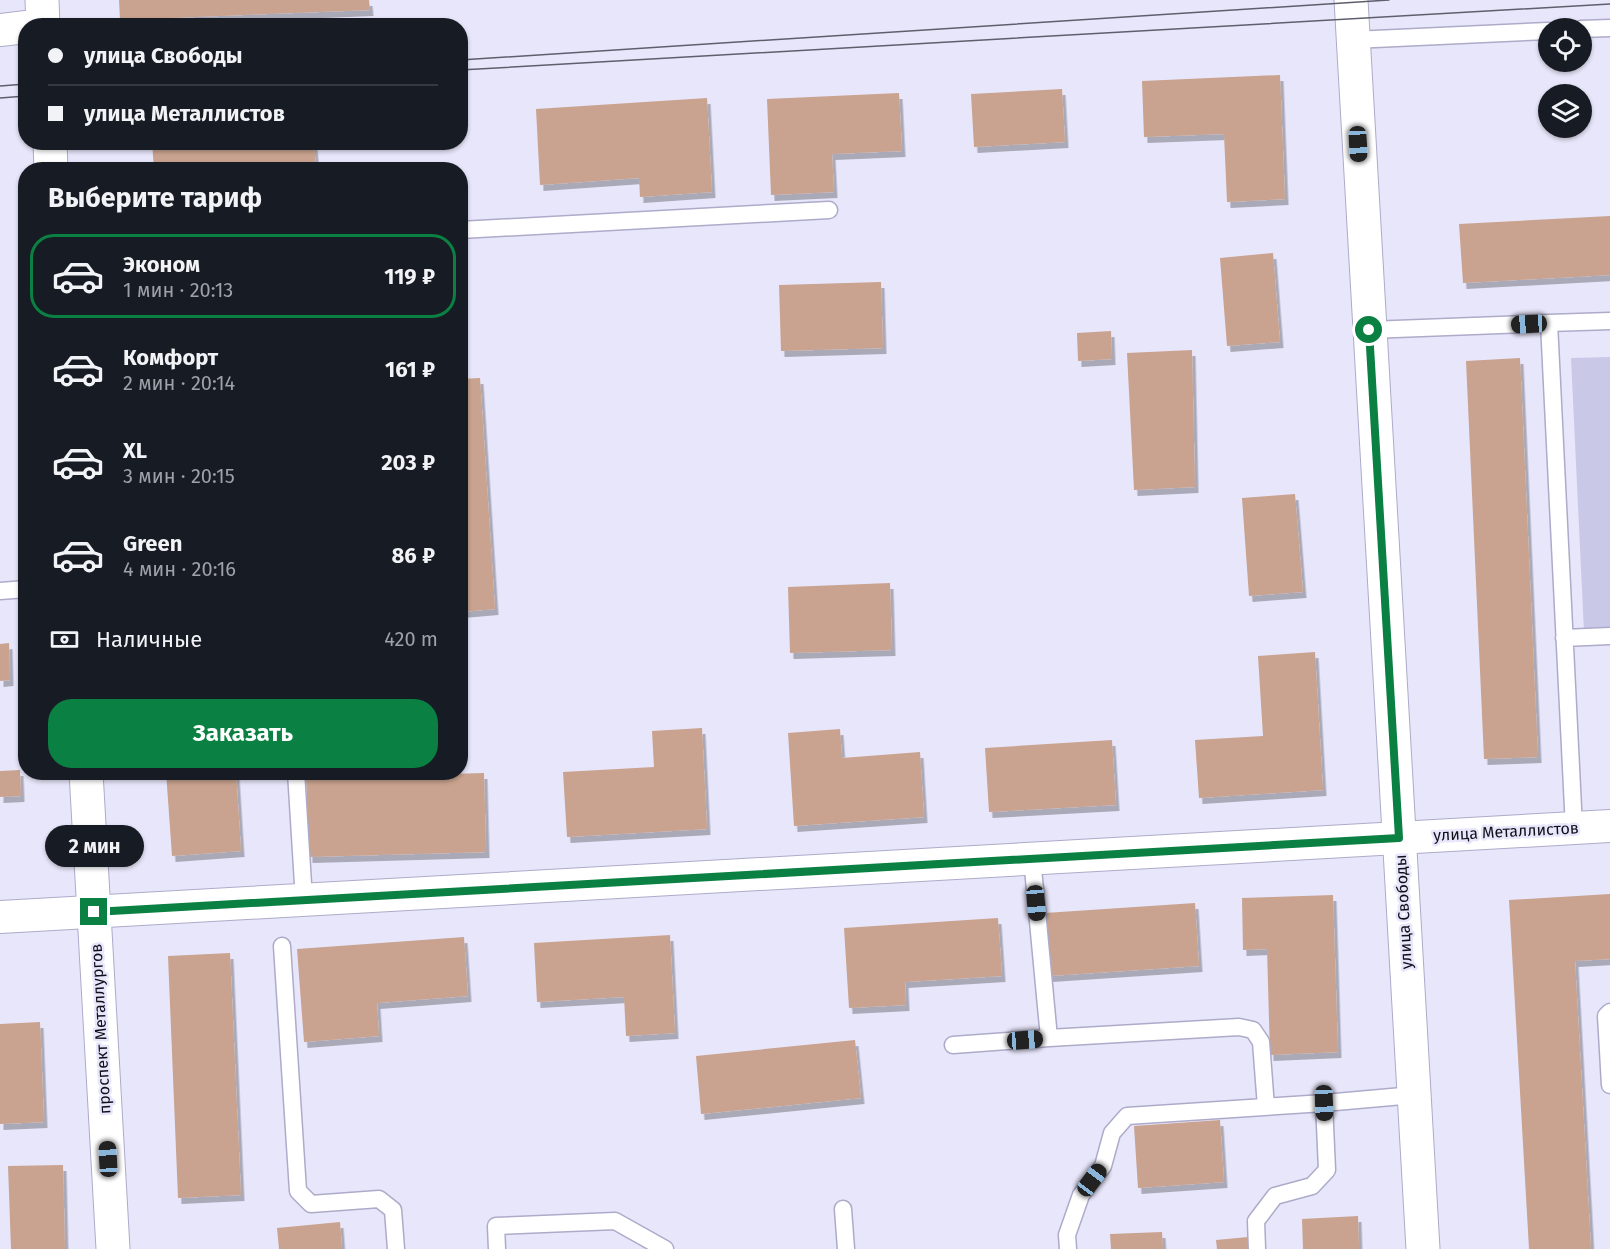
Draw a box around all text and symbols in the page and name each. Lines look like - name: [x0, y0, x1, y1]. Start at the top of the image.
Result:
- map controls: [1538, 18, 1592, 138]
- button: locate: [1538, 18, 1592, 72]
- text: улица Свободы: [84, 42, 242, 69]
- button: layers: [1538, 84, 1592, 138]
- text: улица Металлистов: [84, 100, 285, 127]
- car: [1348, 126, 1368, 162]
- text: Выберите тариф: [48, 182, 262, 214]
- icon: car: [51, 249, 105, 303]
- text: Эконом: [123, 251, 200, 278]
- text: 119 ₽: [384, 263, 435, 290]
- text: 1 мин · 20:13: [123, 278, 233, 302]
- car: [1511, 314, 1547, 334]
- route start: [1355, 316, 1382, 343]
- icon: car: [51, 342, 105, 396]
- text: Комфорт: [123, 344, 218, 371]
- text: 161 ₽: [385, 356, 435, 383]
- text: 2 мин · 20:14: [123, 371, 235, 395]
- icon: car: [51, 435, 105, 489]
- text: XL: [123, 437, 147, 464]
- text: 203 ₽: [381, 449, 435, 476]
- text: 3 мин · 20:15: [123, 464, 235, 488]
- icon: car: [51, 528, 105, 582]
- text: Green: [123, 530, 182, 557]
- text: 86 ₽: [392, 542, 435, 569]
- text: 4 мин · 20:16: [123, 557, 236, 581]
- icon: cash: [48, 623, 81, 656]
- text: Наличные: [96, 626, 202, 653]
- text: 420 m: [384, 627, 438, 651]
- button: Заказать: [48, 699, 438, 768]
- street label: улица Металлистов: [1433, 818, 1579, 845]
- callout: 2 мин: [44, 825, 144, 867]
- text: 2 мин: [68, 834, 121, 858]
- street label: улица Свободы: [1391, 854, 1416, 970]
- car: [1025, 884, 1047, 922]
- route end: [80, 898, 107, 925]
- street label: проспект Металлургов: [87, 943, 114, 1115]
- car: [1006, 1030, 1044, 1050]
- car: [1314, 1085, 1334, 1121]
- car: [98, 1141, 118, 1177]
- car: [1074, 1160, 1110, 1200]

